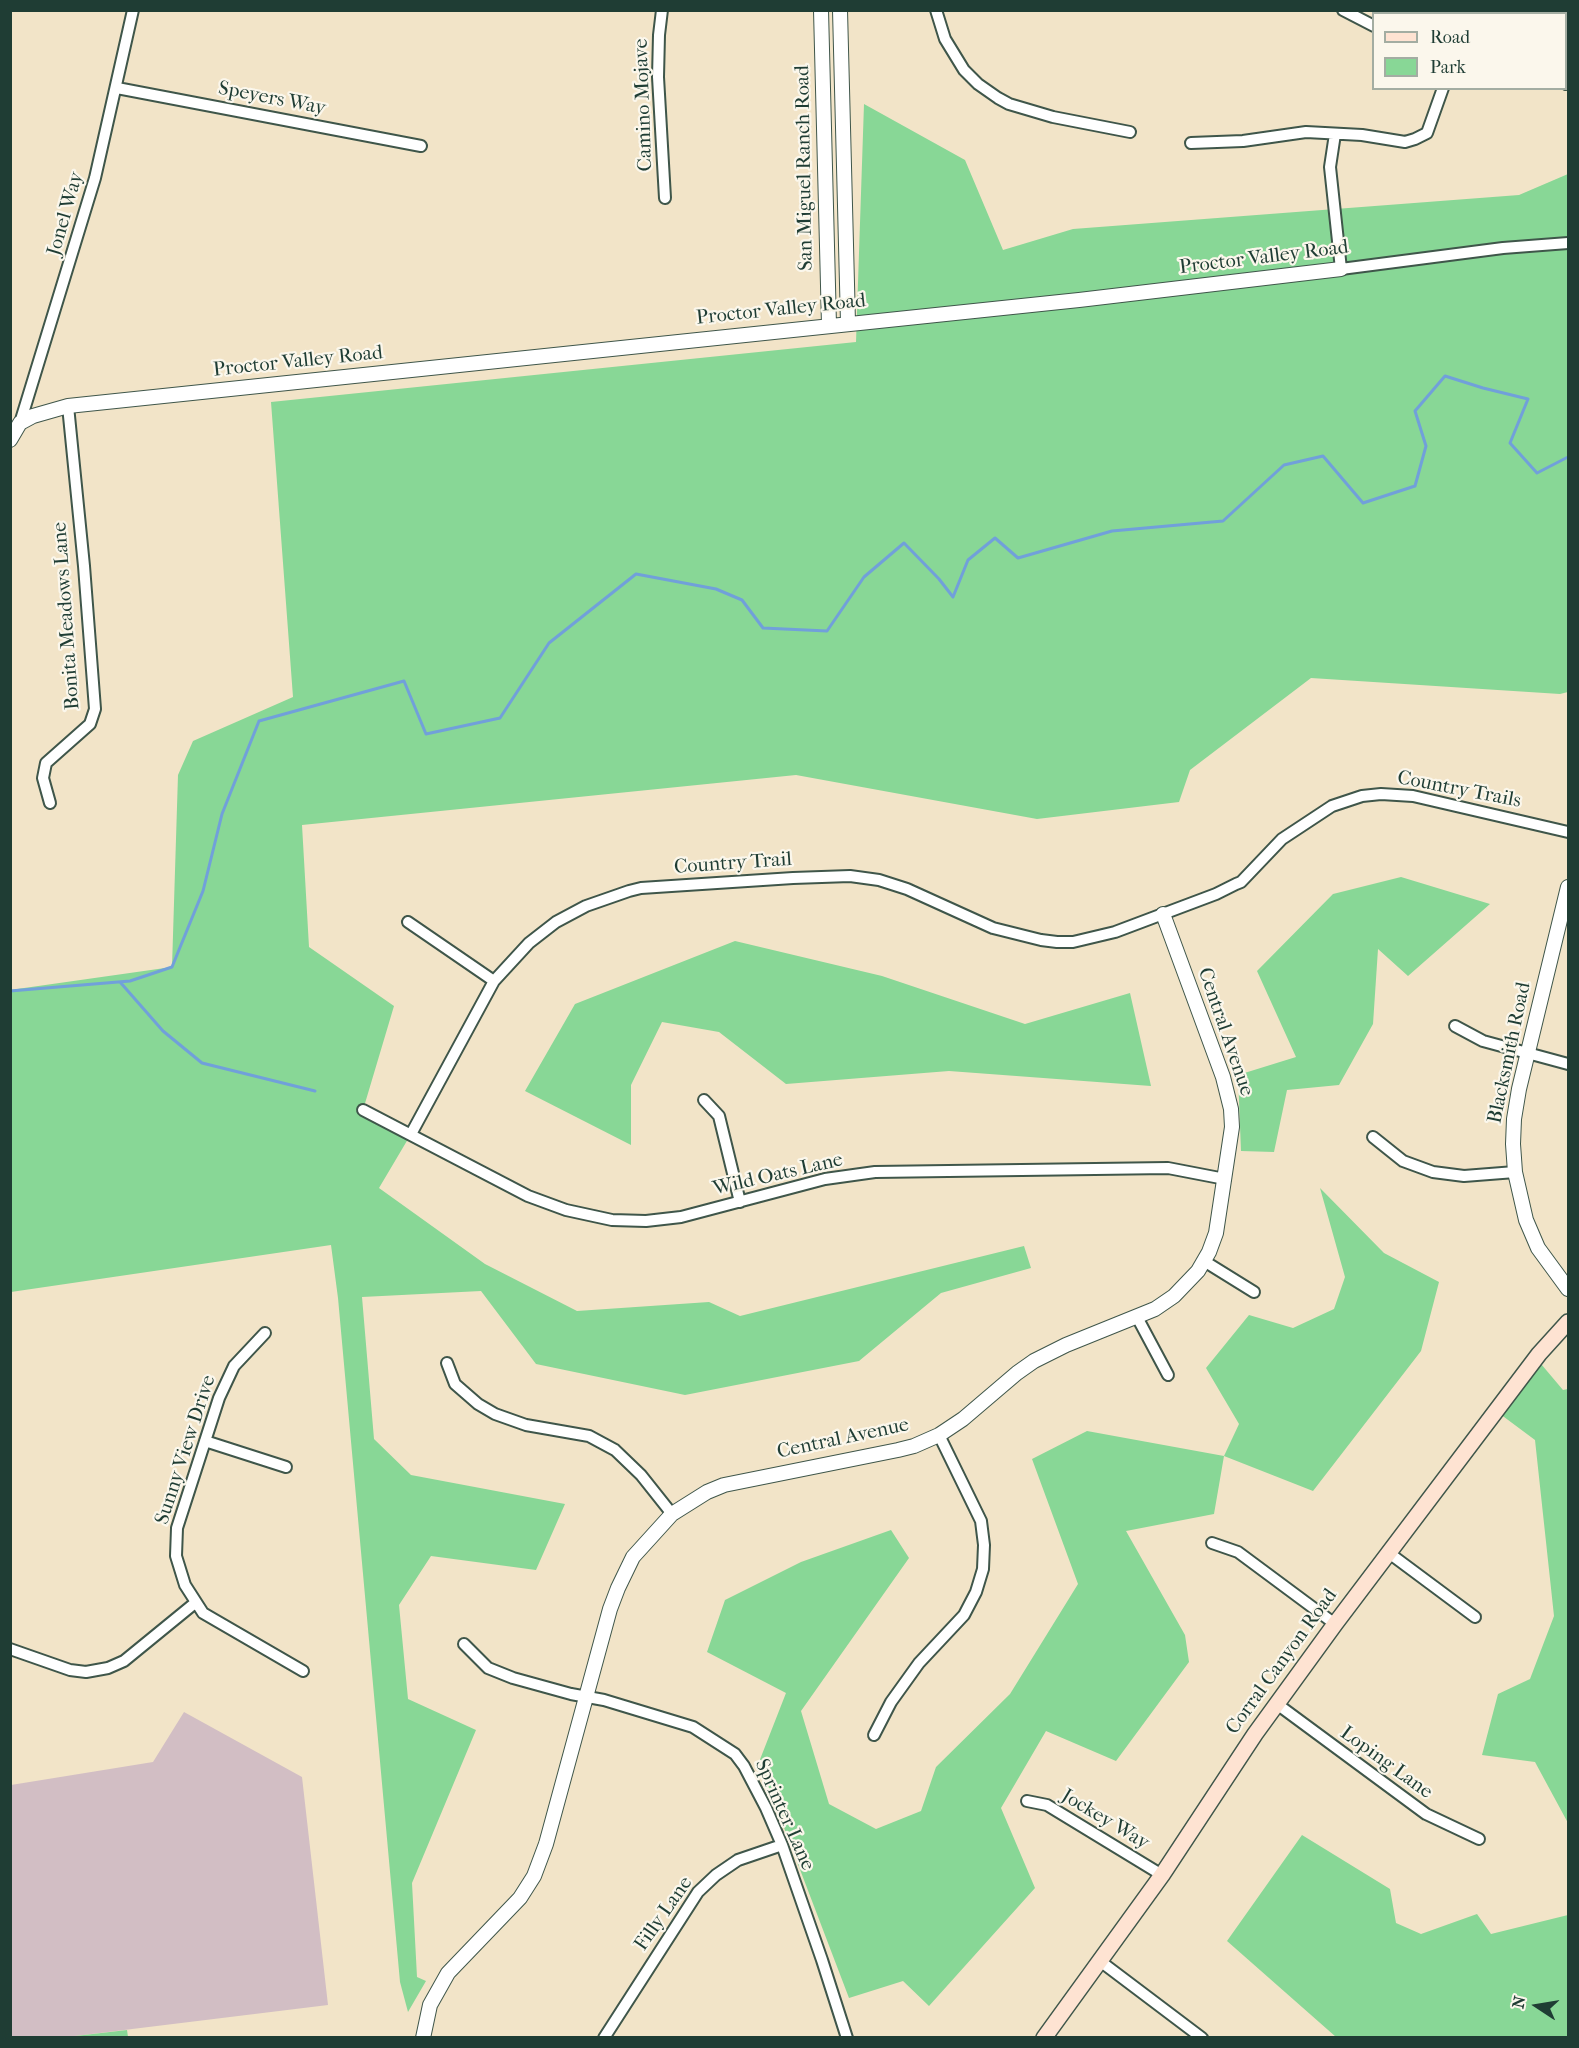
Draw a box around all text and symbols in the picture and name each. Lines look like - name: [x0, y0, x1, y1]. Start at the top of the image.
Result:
- legend: [1372, 12, 1567, 90]
- text: Road: [1430, 27, 1470, 48]
- street label: Camino Mojave: [630, 38, 658, 172]
- text: Park: [1430, 57, 1466, 78]
- street label: San Miguel Ranch Road: [791, 65, 819, 271]
- street label: Speyers Way: [216, 77, 328, 121]
- street label: Jonel Way: [43, 169, 89, 259]
- street label: Proctor Valley Road: [1178, 236, 1350, 280]
- street label: Proctor Valley Road: [695, 289, 867, 331]
- street label: Proctor Valley Road: [212, 341, 384, 383]
- street label: Bonita Meadows Lane: [48, 521, 86, 711]
- street label: Country Trails: [1395, 766, 1523, 814]
- street label: Country Trail: [673, 848, 793, 880]
- street label: Central Avenue: [1192, 965, 1258, 1099]
- street label: Blacksmith Road: [1483, 980, 1537, 1126]
- street label: Wild Oats Lane: [711, 1148, 845, 1202]
- street label: Sunny View Drive: [151, 1372, 221, 1528]
- street label: Central Avenue: [775, 1413, 911, 1465]
- street label: Corral Canyon Road: [1221, 1585, 1343, 1739]
- street label: Loping Lane: [1335, 1721, 1437, 1805]
- street label: Sprinter Lane: [749, 1756, 819, 1874]
- street label: Jockey Way: [1057, 1784, 1153, 1856]
- street label: Filly Lane: [630, 1872, 698, 1956]
- north arrow: [1507, 1976, 1567, 2036]
- text: N: [1508, 1994, 1529, 2010]

